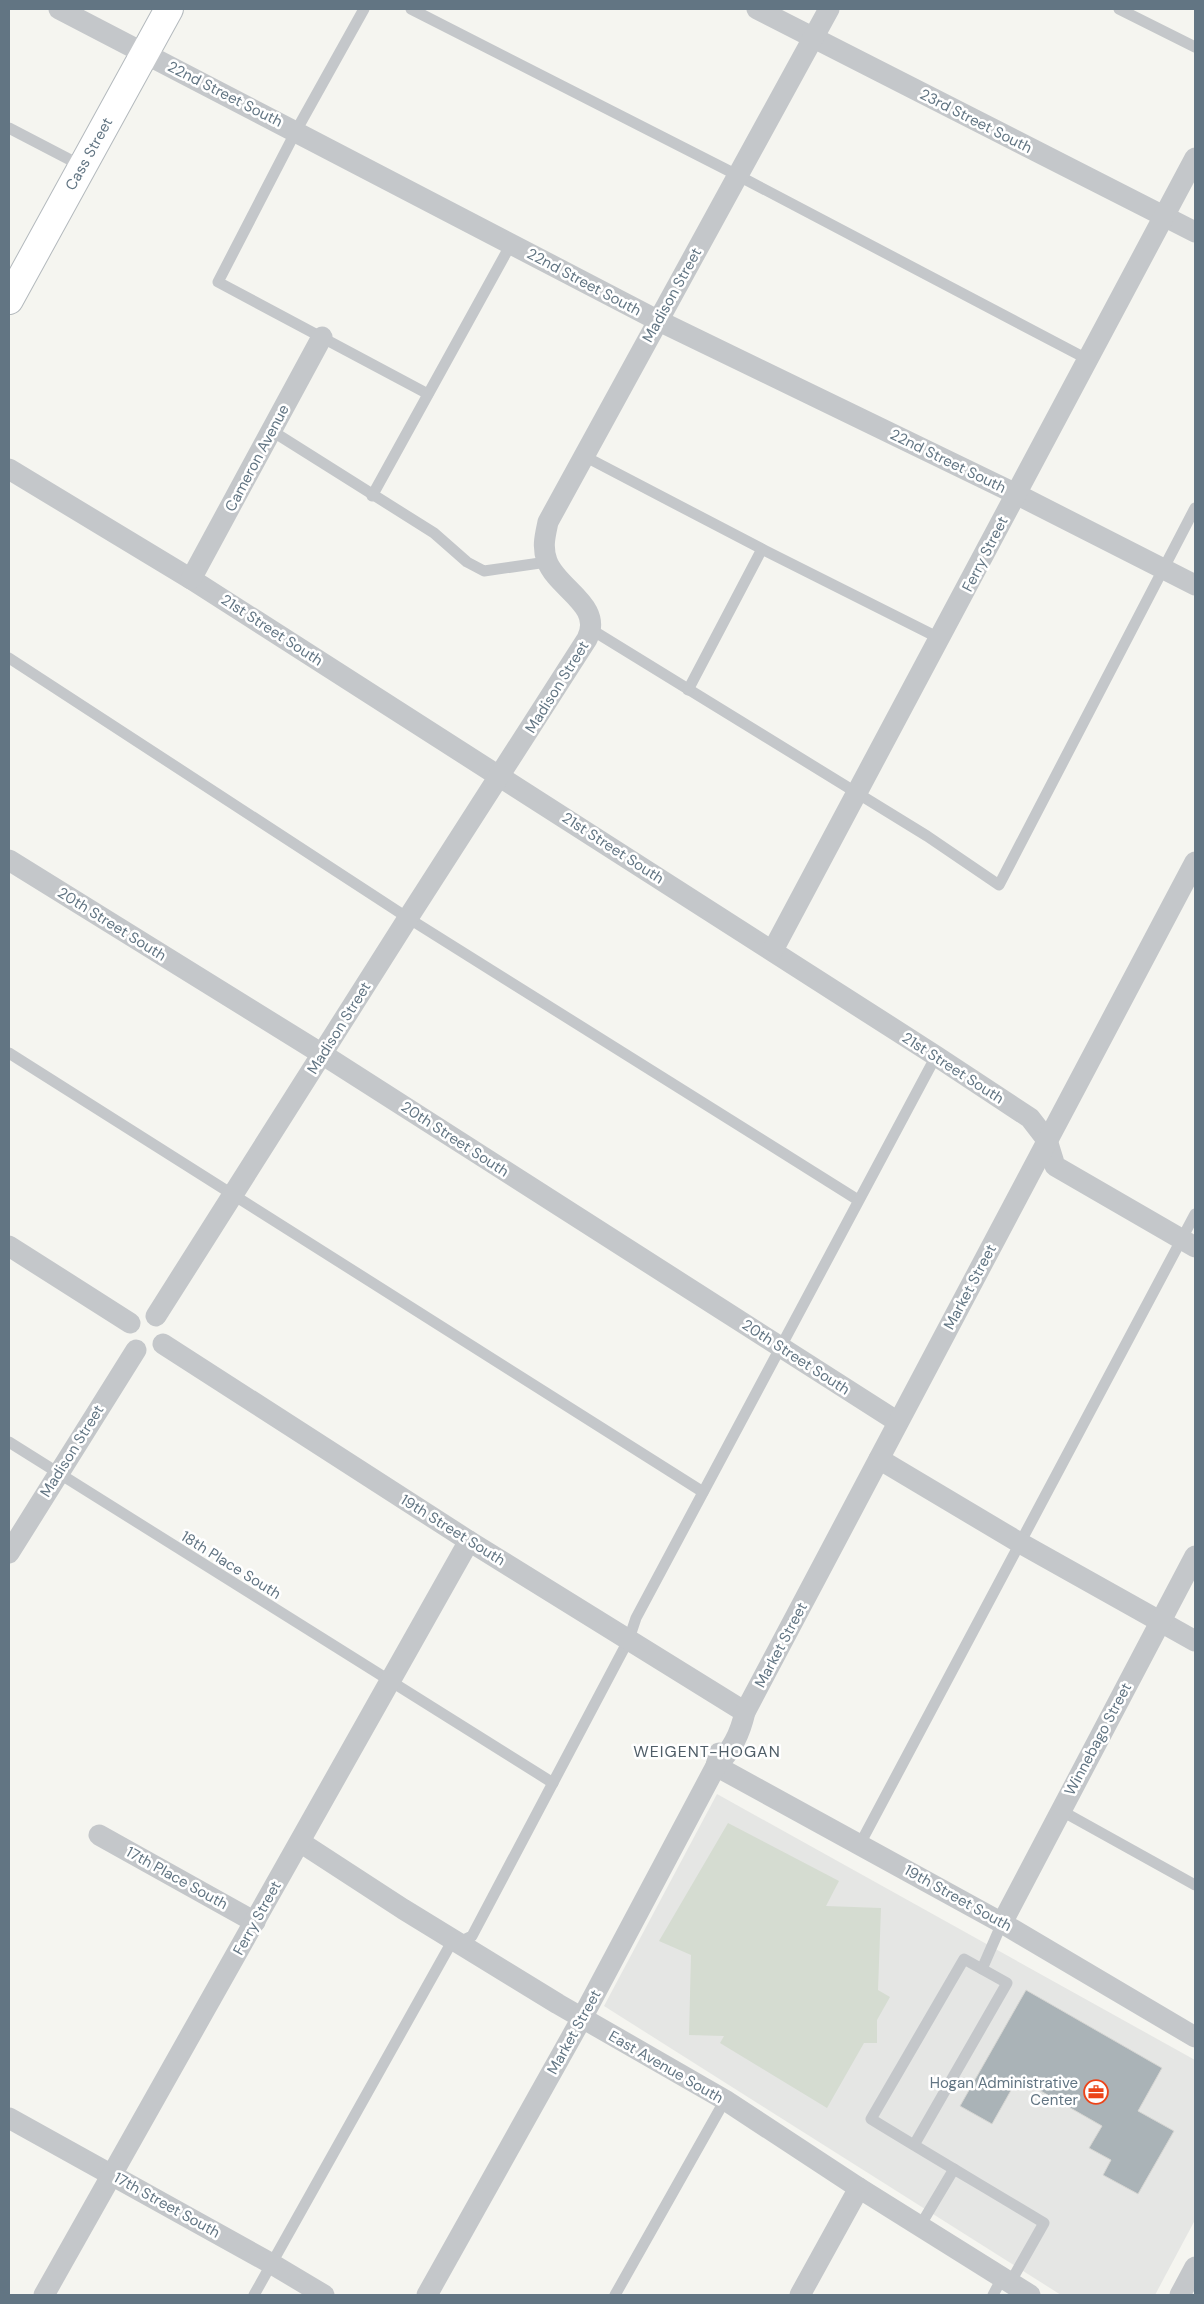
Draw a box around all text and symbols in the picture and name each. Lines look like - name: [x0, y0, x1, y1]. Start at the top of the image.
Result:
- street label: 22nd Street South: [164, 56, 286, 132]
- street label: 23rd Street South: [916, 84, 1036, 158]
- street label: Cass Street: [61, 114, 117, 194]
- street label: 22nd Street South: [523, 243, 645, 321]
- street label: Madison Street: [638, 244, 706, 346]
- street label: Cameron Avenue: [220, 401, 294, 515]
- street label: 22nd Street South: [887, 424, 1009, 498]
- street label: Ferry Street: [957, 513, 1013, 595]
- street label: 21st Street South: [217, 590, 327, 670]
- street label: Madison Street: [521, 637, 593, 737]
- street label: 21st Street South: [558, 808, 668, 888]
- street label: 20th Street South: [54, 883, 170, 965]
- street label: Madison Street: [303, 978, 375, 1078]
- street label: 21st Street South: [898, 1028, 1008, 1108]
- street label: 20th Street South: [397, 1097, 513, 1181]
- street label: Market Street: [939, 1241, 1001, 1333]
- street label: 20th Street South: [738, 1315, 854, 1399]
- street label: Madison Street: [36, 1401, 108, 1501]
- street label: 19th Street South: [397, 1490, 509, 1570]
- street label: 18th Place South: [177, 1526, 285, 1604]
- street label: Market Street: [750, 1599, 812, 1691]
- street label: Winnebago Street: [1060, 1679, 1136, 1799]
- district label: WEIGENT-HOGAN: [633, 1741, 781, 1762]
- street label: 17th Place South: [123, 1842, 231, 1914]
- street label: 19th Street South: [901, 1860, 1015, 1936]
- street label: Ferry Street: [228, 1877, 286, 1959]
- street label: Market Street: [542, 1986, 606, 2078]
- street label: East Avenue South: [605, 2026, 727, 2108]
- place label: Hogan Administrative Center: [930, 2073, 1078, 2110]
- office icon: Hogan Administrative Center: [1083, 2079, 1109, 2105]
- street label: 17th Street South: [110, 2168, 224, 2242]

